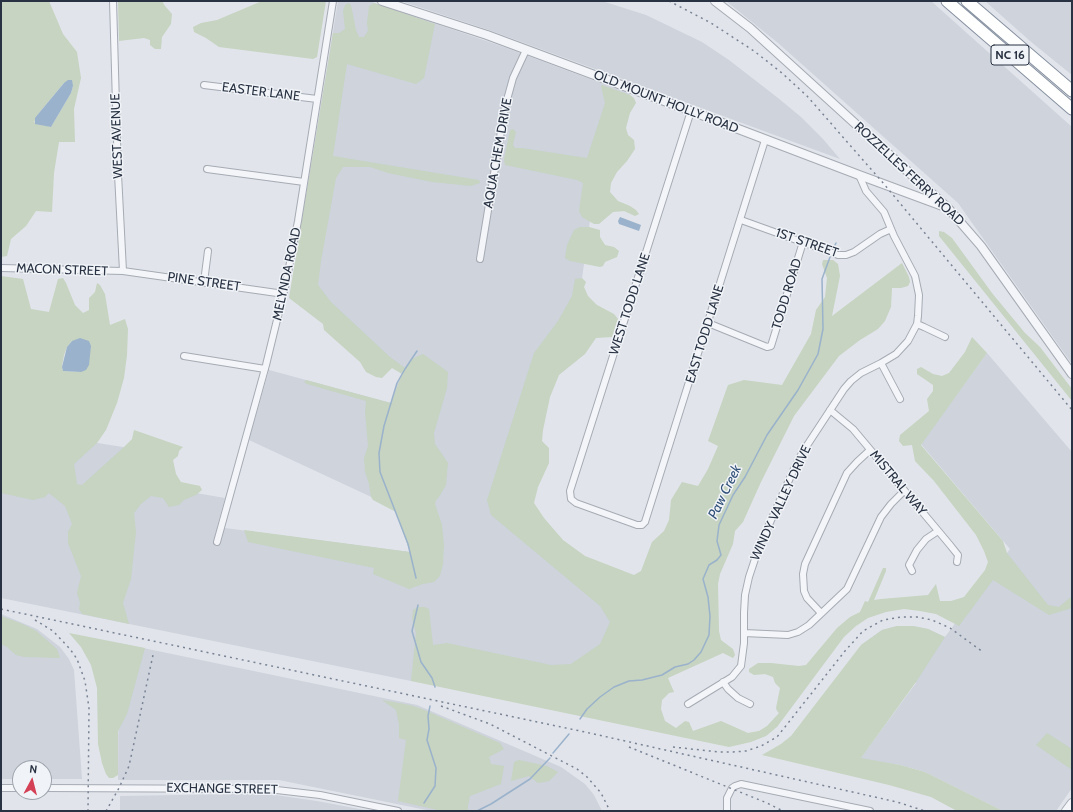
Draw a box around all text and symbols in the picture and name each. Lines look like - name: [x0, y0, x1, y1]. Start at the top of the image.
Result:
- road number: NC 16: [991, 45, 1029, 65]
- street label: OLD MOUNT HOLLY ROAD: [591, 67, 741, 137]
- street label: EASTER LANE: [221, 79, 301, 105]
- street label: WEST AVENUE: [108, 93, 126, 179]
- street label: AQUA CHEM DRIVE: [481, 97, 515, 209]
- street label: ROZZELLES FERRY ROAD: [851, 119, 967, 229]
- street label: 1ST STREET: [774, 225, 840, 261]
- street label: MELYNDA ROAD: [270, 226, 304, 322]
- street label: WEST TODD LANE: [606, 251, 654, 357]
- street label: TODD ROAD: [769, 257, 805, 331]
- street label: MACON STREET: [16, 261, 108, 279]
- street label: PINE STREET: [166, 269, 242, 295]
- street label: EAST TODD LANE: [683, 283, 727, 385]
- street label: WINDY VALLEY DRIVE: [747, 443, 815, 563]
- street label: MISTRAL WAY: [866, 447, 930, 519]
- water label: Paw Creek: [705, 462, 745, 522]
- north arrow: [12, 760, 52, 800]
- text: N: [29, 762, 38, 777]
- street label: EXCHANGE STREET: [166, 780, 278, 798]

